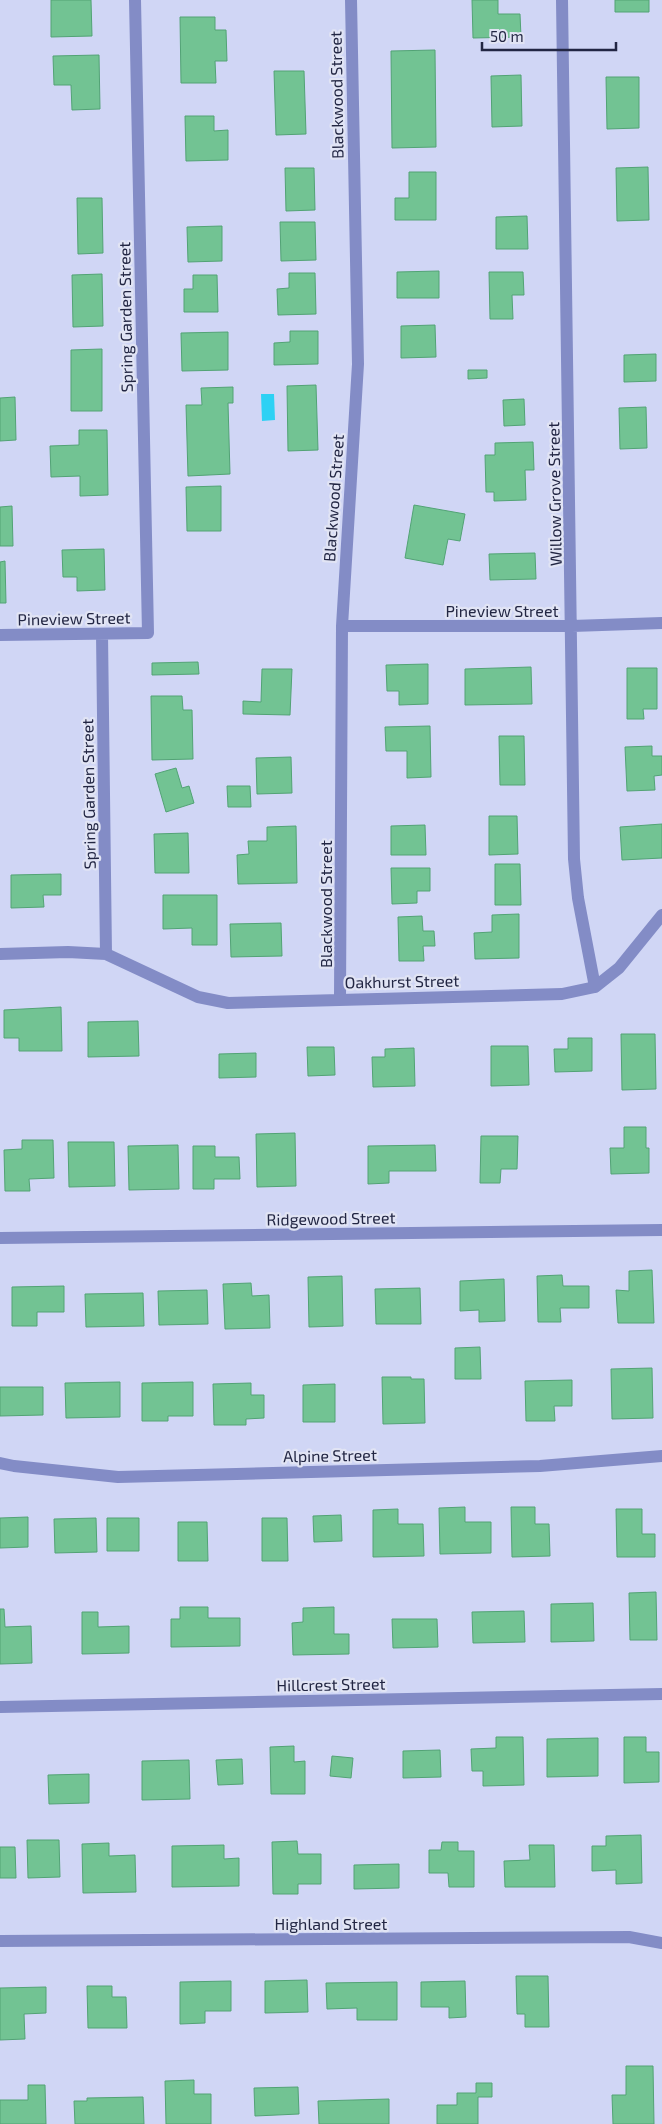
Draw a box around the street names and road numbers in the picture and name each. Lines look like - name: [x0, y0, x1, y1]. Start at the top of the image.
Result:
- street label: Blackwood Street: [325, 31, 347, 159]
- street label: Spring Garden Street: [114, 242, 136, 392]
- street label: Willow Grove Street: [543, 422, 565, 566]
- street label: Blackwood Street: [319, 434, 347, 562]
- street label: Pineview Street: [445, 601, 559, 620]
- street label: Pineview Street: [17, 608, 131, 628]
- street label: Spring Garden Street: [77, 719, 99, 869]
- street label: Blackwood Street: [316, 840, 335, 968]
- street label: Oakhurst Street: [344, 971, 460, 991]
- street label: Ridgewood Street: [266, 1207, 396, 1229]
- street label: Alpine Street: [283, 1445, 377, 1465]
- street label: Hillcrest Street: [276, 1674, 386, 1694]
- street label: Highland Street: [275, 1914, 387, 1933]

